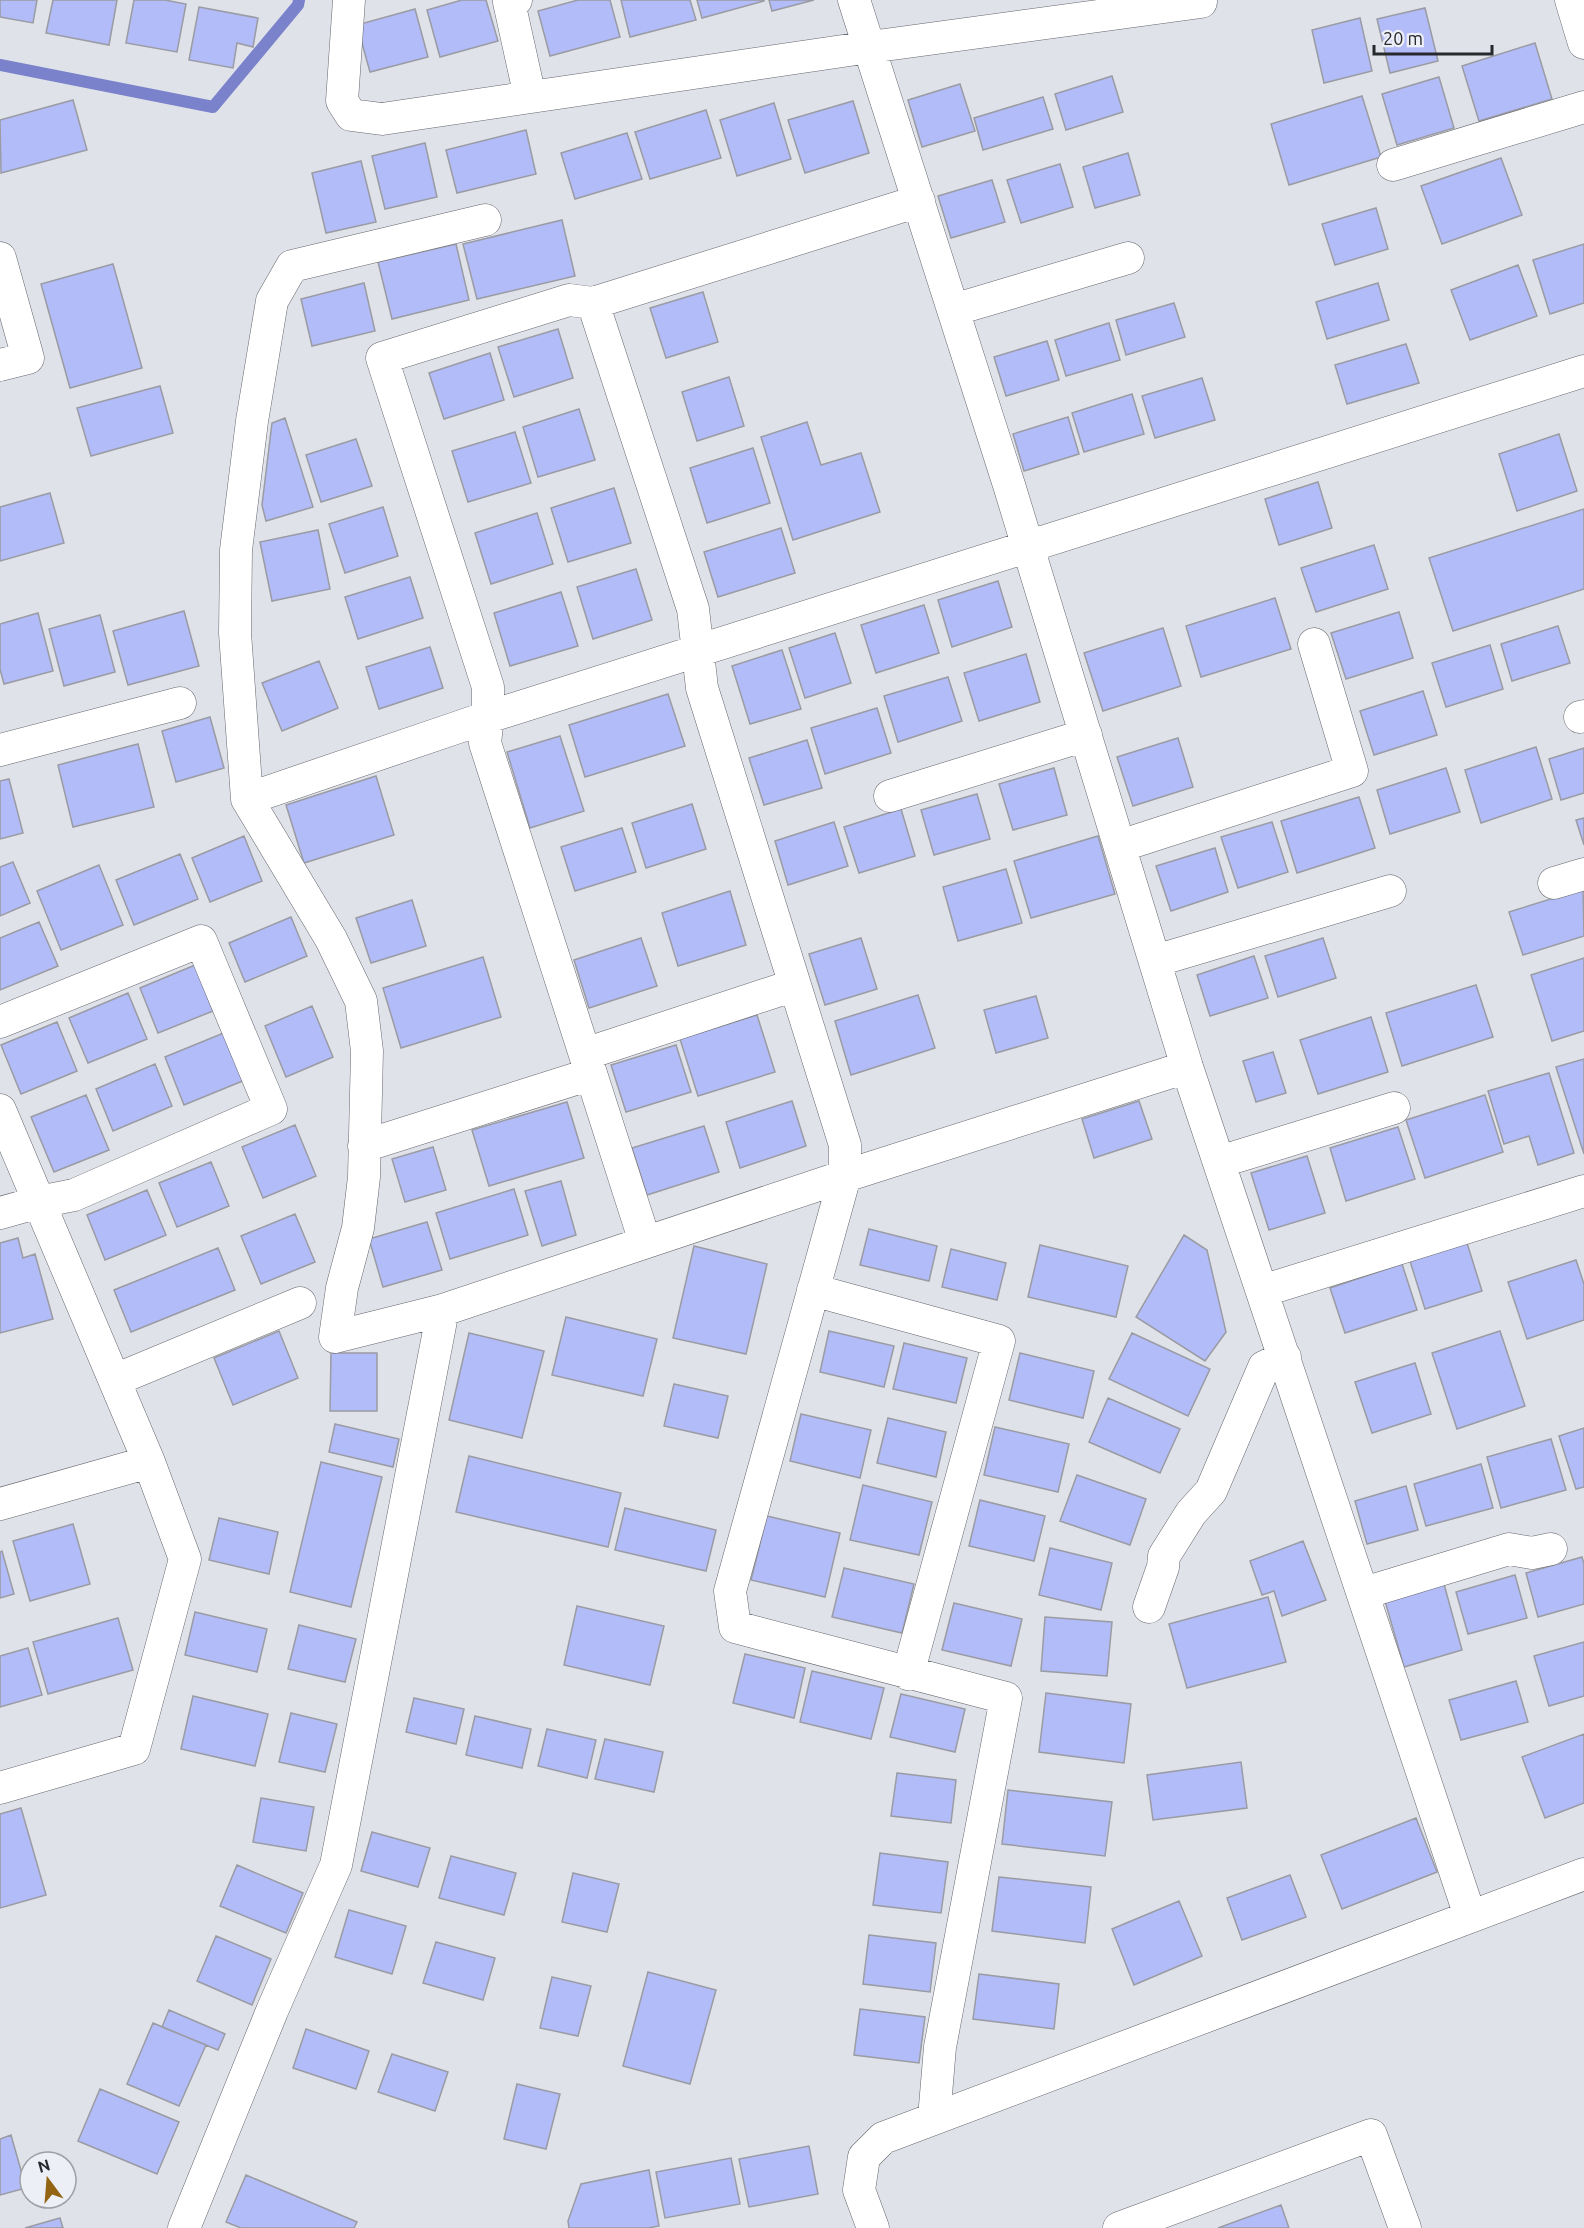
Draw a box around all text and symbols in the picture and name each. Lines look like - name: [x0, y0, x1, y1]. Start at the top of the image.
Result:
- scale bar: [1374, 18, 1492, 56]
- text: 20 m: [1383, 28, 1423, 48]
- north arrow: [18, 2150, 78, 2210]
- text: N: [36, 2155, 52, 2176]

